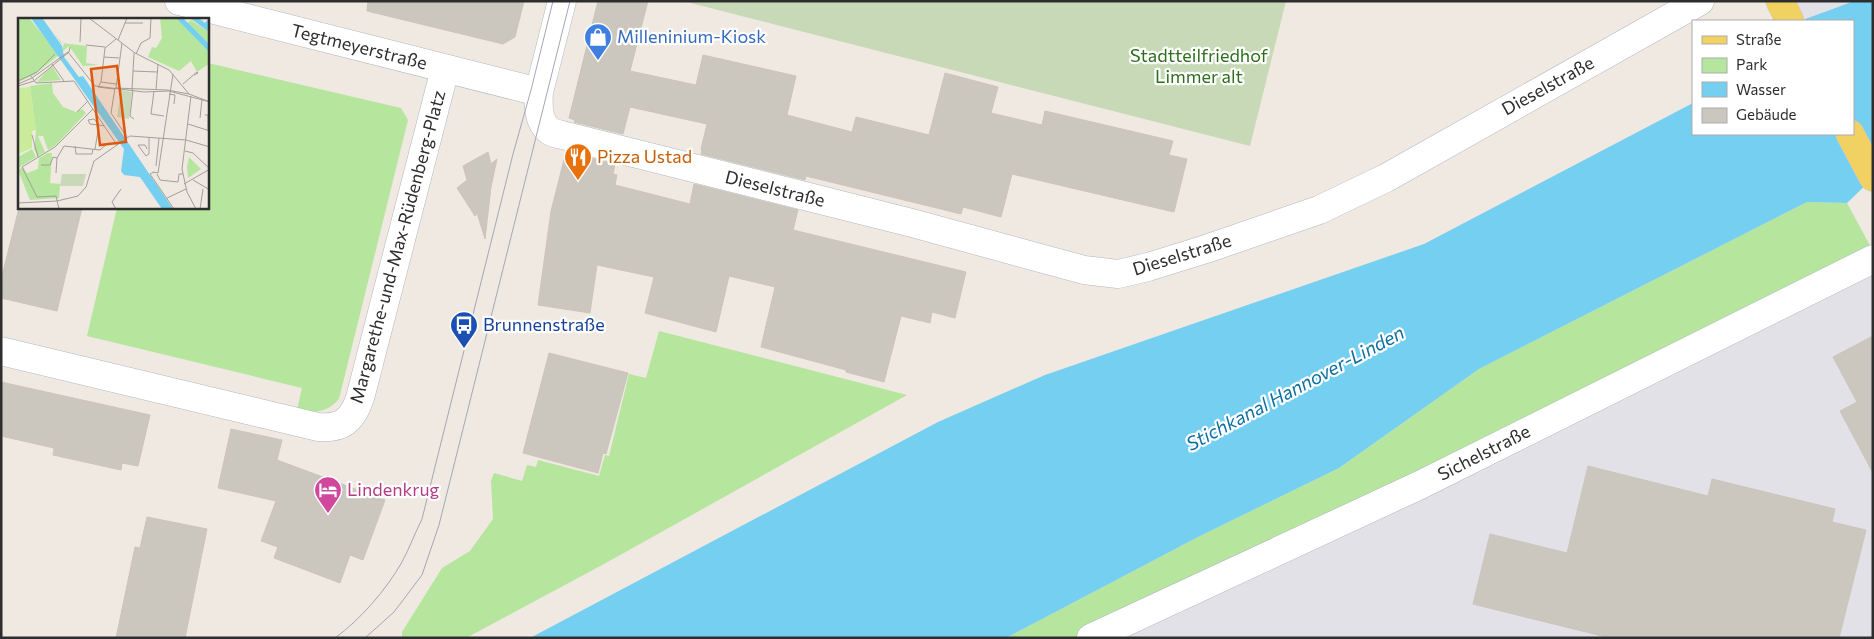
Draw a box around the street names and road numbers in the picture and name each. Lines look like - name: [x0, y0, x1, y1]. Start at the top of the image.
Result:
- street label: Tegtmeyerstraße: [289, 18, 430, 74]
- street label: Dieselstraße: [1498, 51, 1597, 119]
- street label: Margarethe-und-Max-Rüdenberg-Platz: [345, 88, 450, 406]
- street label: Dieselstraße: [723, 165, 827, 211]
- street label: Dieselstraße: [1130, 229, 1234, 279]
- street label: Sichelstraße: [1434, 419, 1533, 485]

